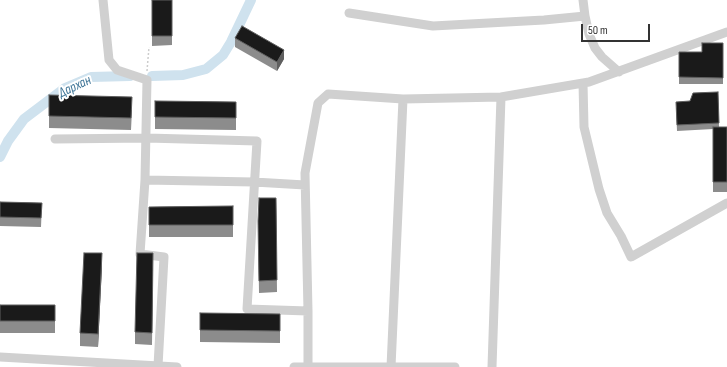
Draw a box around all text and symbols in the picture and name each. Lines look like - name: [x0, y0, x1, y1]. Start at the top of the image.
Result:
- scale bar: [583, 16, 652, 42]
- text: 50 m: [588, 23, 608, 38]
- water label: Дархан: [56, 72, 94, 102]

